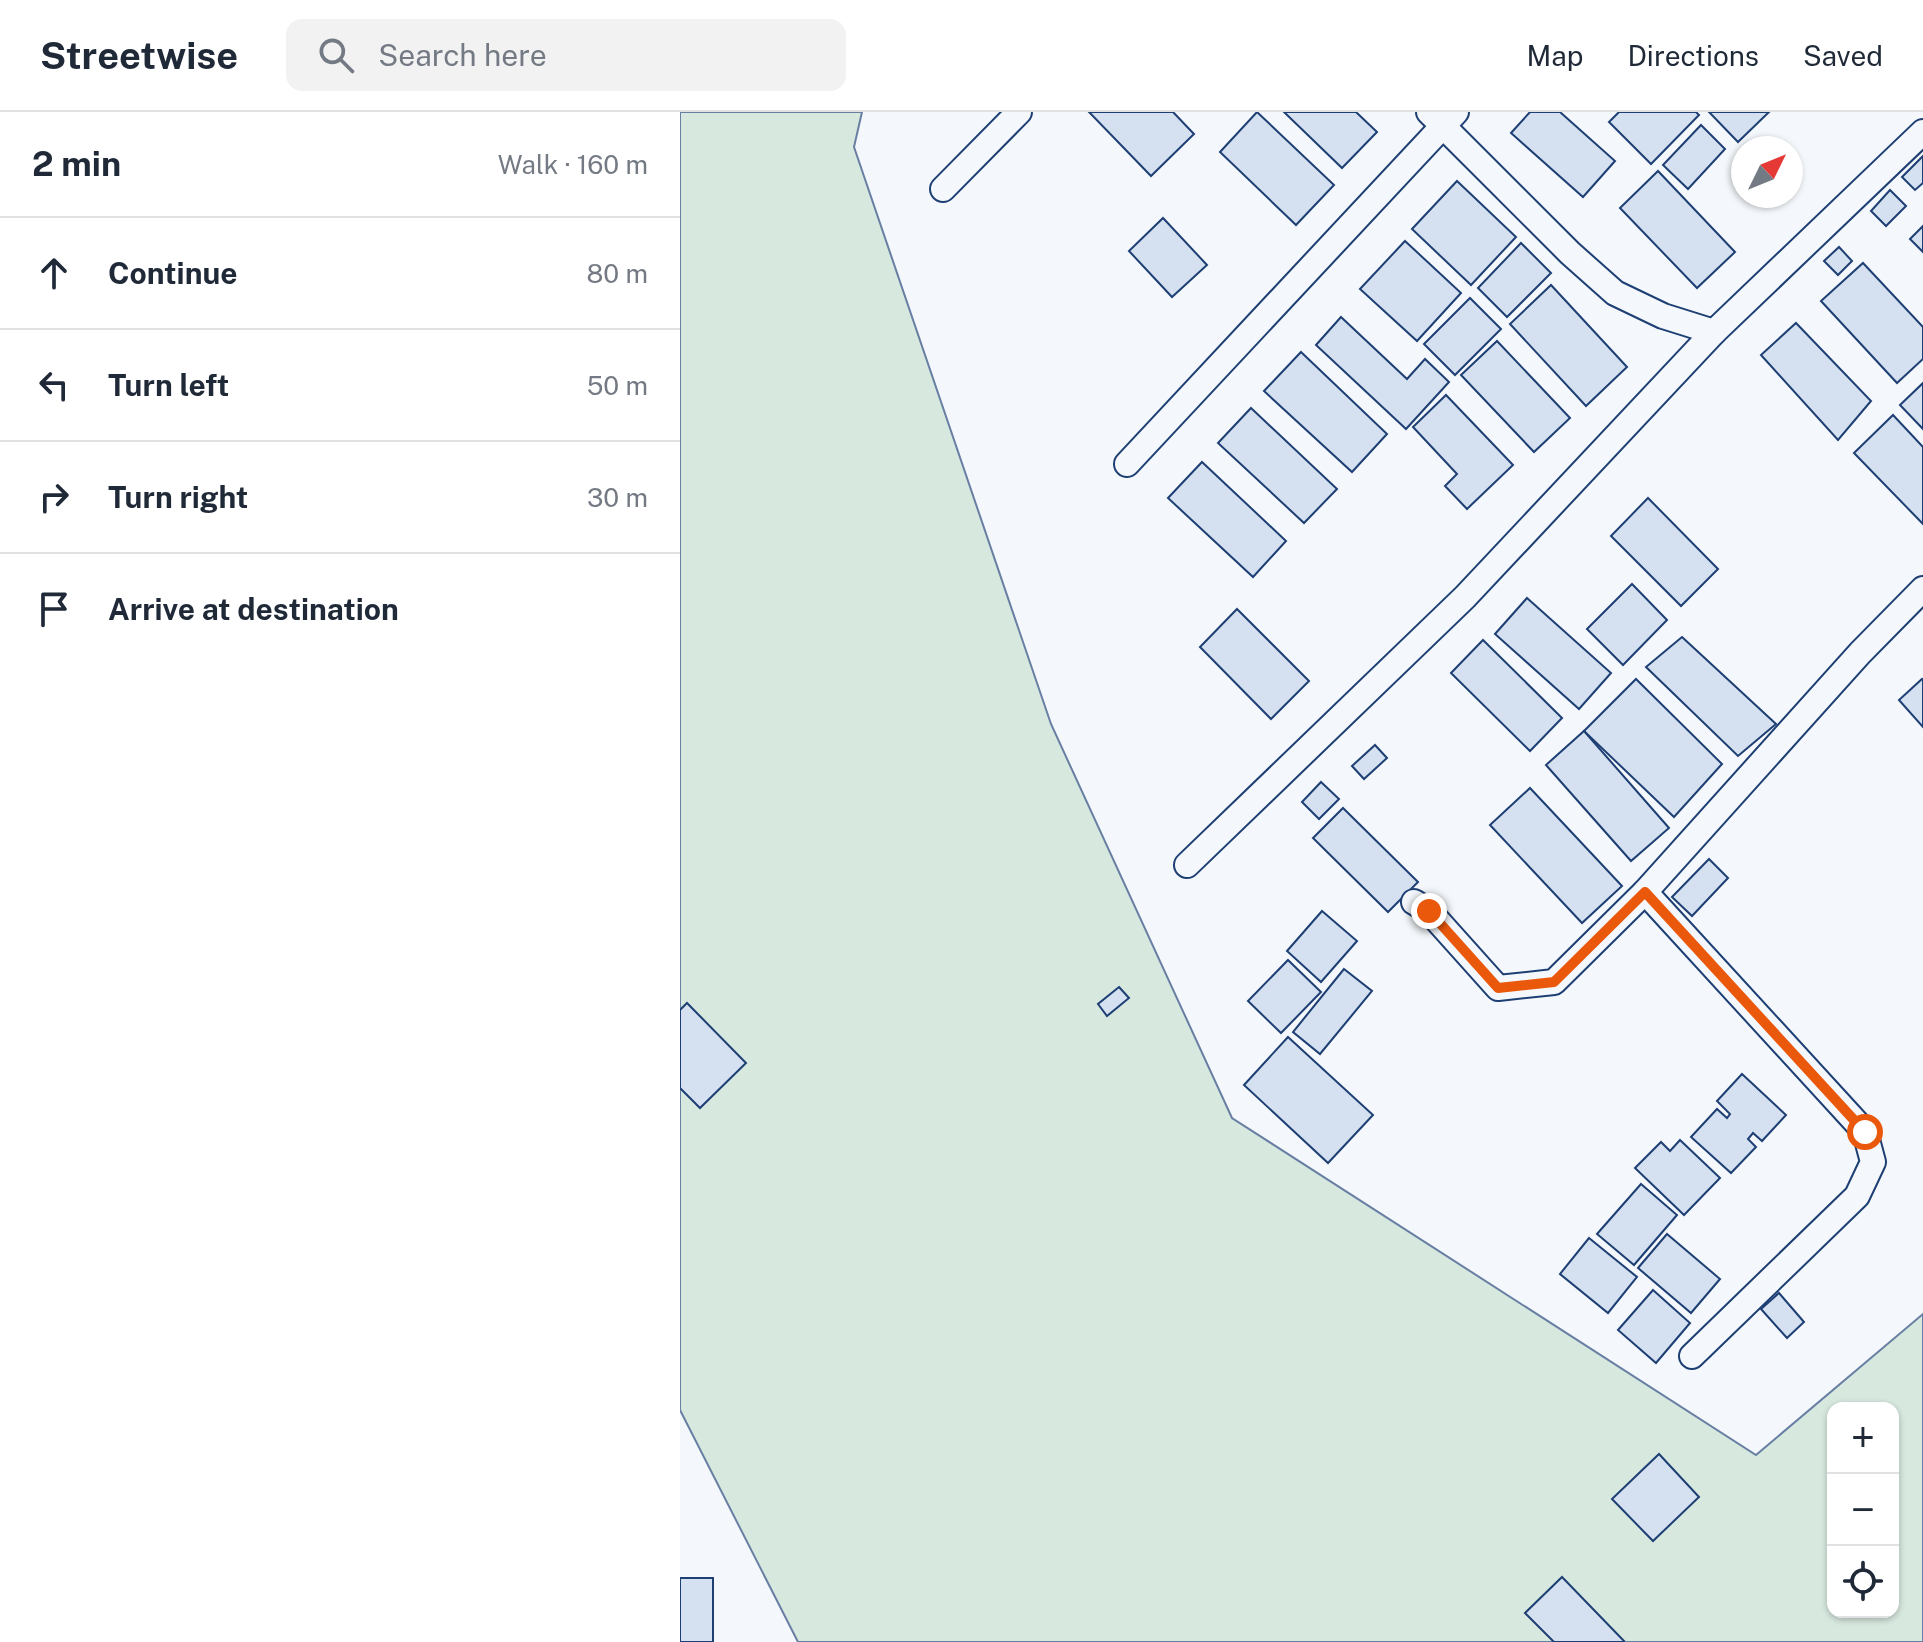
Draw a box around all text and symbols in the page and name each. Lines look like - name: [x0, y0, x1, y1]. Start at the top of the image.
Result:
- search box: [286, 19, 846, 91]
- text: Streetwise: [40, 33, 238, 78]
- icon: search: [314, 33, 358, 77]
- text: Search here: [378, 37, 547, 73]
- text: Map: [1527, 39, 1583, 72]
- text: Directions: [1627, 39, 1759, 72]
- text: Saved: [1803, 39, 1883, 72]
- north arrow: [1731, 136, 1803, 208]
- text: 2 min: [32, 144, 121, 184]
- text: Walk · 160 m: [498, 149, 648, 180]
- icon: ahead: [32, 251, 76, 295]
- text: Continue: [108, 255, 238, 291]
- text: 80 m: [587, 258, 648, 289]
- icon: left: [32, 363, 76, 407]
- text: Turn left: [108, 367, 229, 403]
- text: 50 m: [587, 370, 648, 401]
- icon: right: [32, 475, 76, 519]
- text: Turn right: [108, 479, 248, 515]
- text: 30 m: [587, 482, 648, 513]
- icon: arrive: [32, 587, 76, 631]
- text: Arrive at destination: [108, 591, 399, 627]
- route end: [1411, 893, 1447, 929]
- route start: [1847, 1114, 1883, 1150]
- map controls: [1827, 1402, 1899, 1618]
- button: +: [1827, 1402, 1899, 1474]
- button: −: [1827, 1474, 1899, 1546]
- button: locate: [1827, 1546, 1899, 1618]

